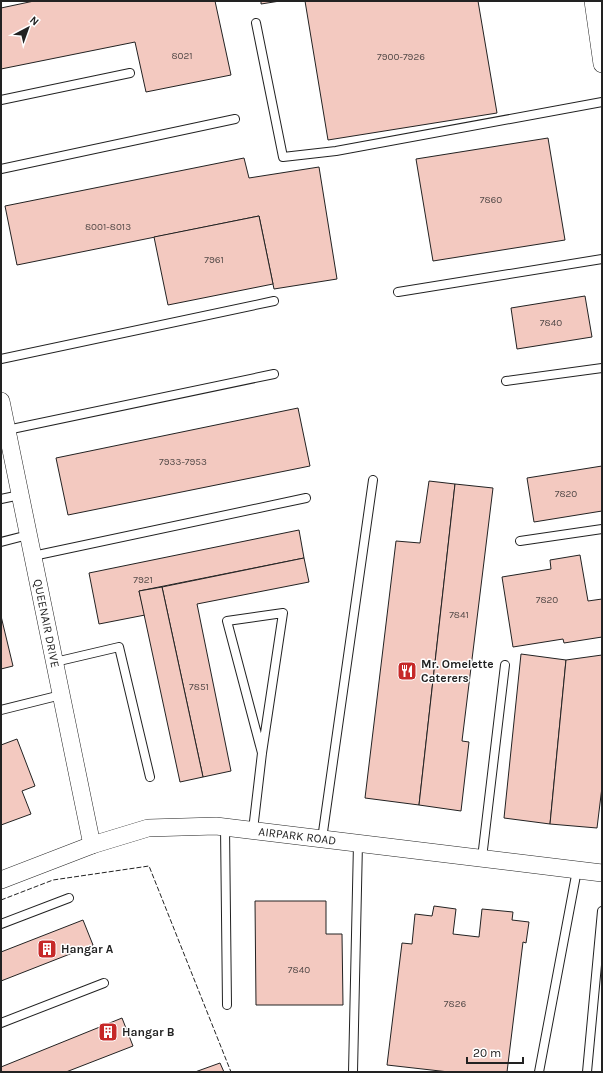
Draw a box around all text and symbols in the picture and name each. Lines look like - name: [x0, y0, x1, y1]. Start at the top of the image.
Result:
- north arrow: [8, 8, 48, 48]
- text: N: [27, 13, 41, 28]
- house number: 8021: [171, 50, 193, 62]
- house number: 7900-7926: [377, 51, 425, 63]
- house number: 7860: [480, 194, 502, 206]
- house number: 8001-8013: [85, 221, 131, 233]
- house number: 7961: [204, 254, 224, 266]
- house number: 7840: [540, 317, 562, 329]
- house number: 7933-7953: [159, 456, 207, 468]
- house number: 7820: [555, 488, 577, 500]
- house number: 7921: [133, 574, 153, 586]
- street label: QUEENAIR DRIVE: [31, 578, 62, 669]
- house number: 7820: [536, 594, 558, 606]
- house number: 7841: [449, 609, 469, 621]
- place label: Mr. Omelette Caterers: [421, 657, 494, 685]
- restaurant icon: Mr. Omelette Caterers: [396, 660, 418, 682]
- house number: 7851: [189, 681, 209, 693]
- street label: AIRPARK ROAD: [258, 824, 337, 848]
- building icon: Hangar A: [36, 938, 58, 960]
- place label: Hangar A: [61, 942, 114, 956]
- house number: 7840: [288, 964, 310, 976]
- house number: 7826: [444, 998, 466, 1010]
- building icon: Hangar B: [97, 1021, 119, 1043]
- place label: Hangar B: [122, 1025, 175, 1039]
- scale bar: [467, 1039, 523, 1065]
- text: 20 m: [473, 1046, 501, 1060]

